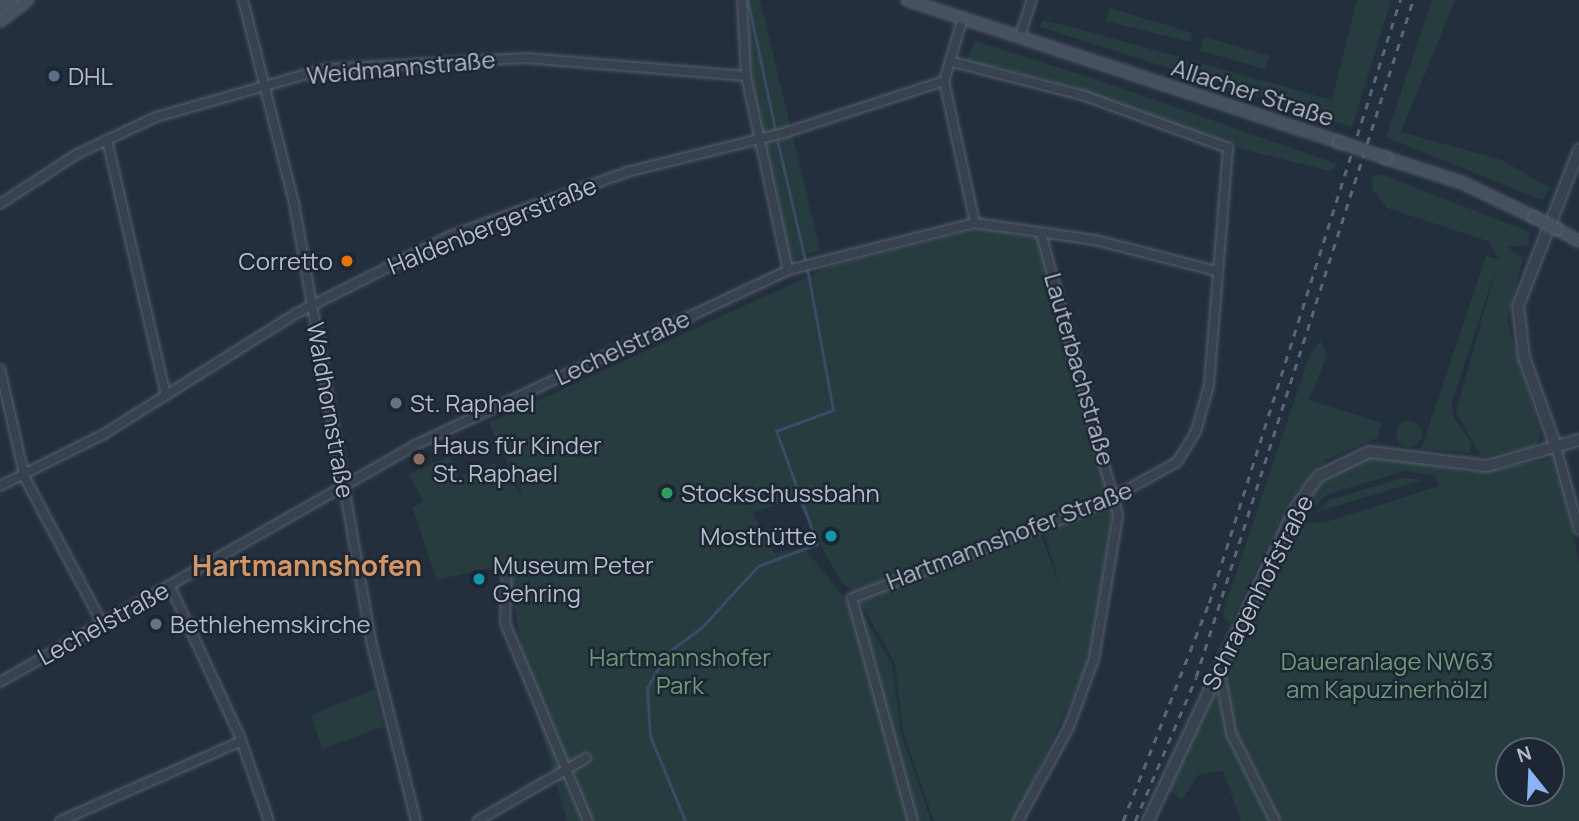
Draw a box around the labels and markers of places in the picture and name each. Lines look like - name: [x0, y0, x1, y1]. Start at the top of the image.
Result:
- place label: DHL: [68, 62, 113, 90]
- marker: DHL: [46, 68, 62, 84]
- place label: Corretto: [239, 247, 333, 275]
- marker: Corretto: [339, 253, 355, 269]
- place label: St. Raphael: [410, 389, 535, 417]
- marker: St. Raphael: [388, 395, 404, 411]
- place label: Haus für Kinder St. Raphael: [433, 431, 602, 487]
- marker: Haus für Kinder St. Raphael: [411, 451, 427, 467]
- place label: Stockschussbahn: [681, 479, 880, 507]
- marker: Stockschussbahn: [659, 485, 675, 501]
- place label: Mosthütte: [700, 522, 817, 550]
- marker: Mosthütte: [823, 528, 839, 544]
- place label: Museum Peter Gehring: [493, 551, 654, 607]
- marker: Museum Peter Gehring: [471, 571, 487, 587]
- place label: Bethlehemskirche: [170, 610, 371, 638]
- marker: Bethlehemskirche: [148, 616, 164, 632]

